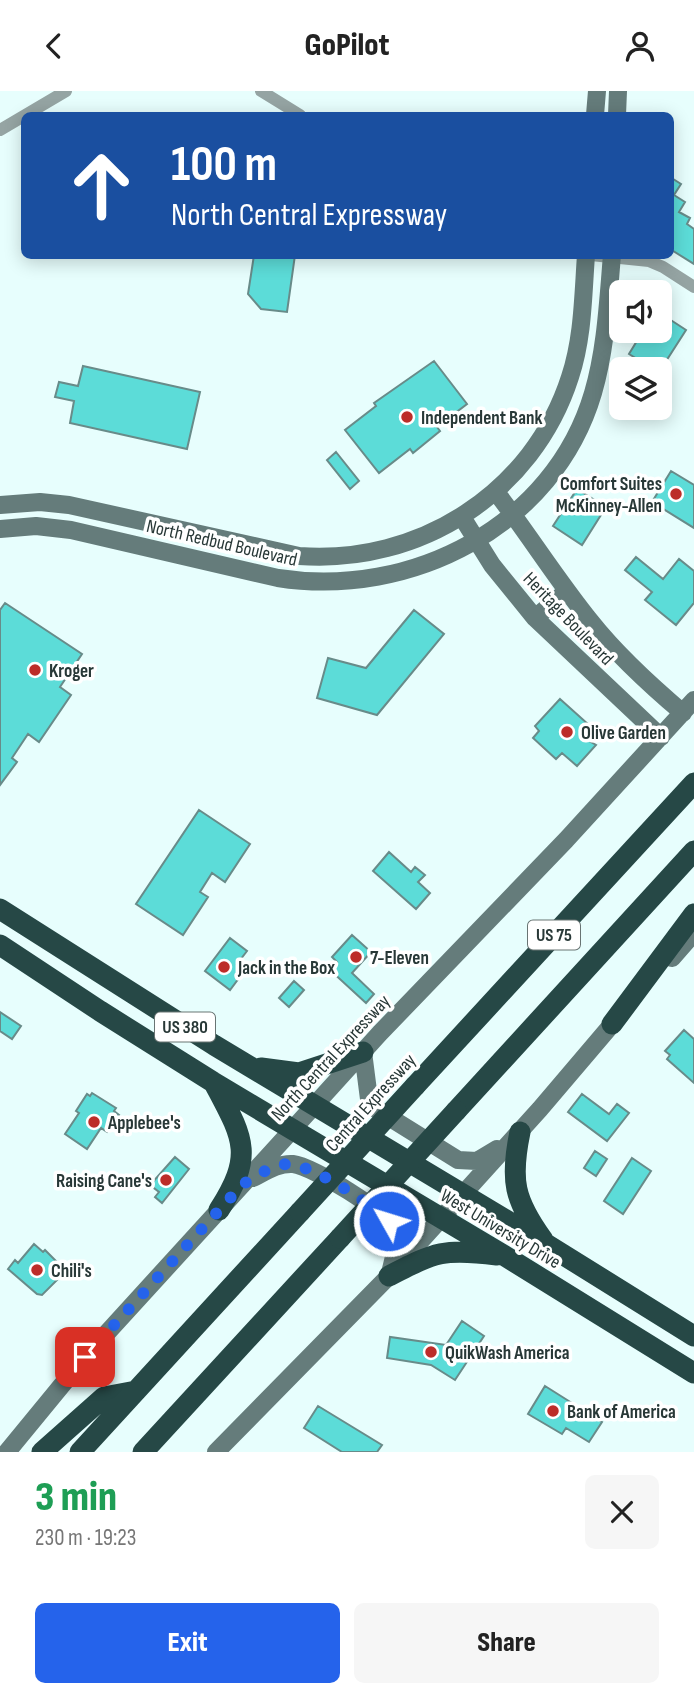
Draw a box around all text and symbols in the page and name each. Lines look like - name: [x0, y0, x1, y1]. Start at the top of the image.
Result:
- text: GoPilot: [305, 26, 389, 65]
- icon: back: [35, 27, 73, 65]
- icon: person: [621, 27, 659, 65]
- text: 100 m: [171, 136, 277, 195]
- icon: ahead: [56, 140, 147, 231]
- text: North Central Expressway: [171, 196, 447, 235]
- map controls: [609, 280, 672, 420]
- button: sound: [609, 280, 672, 343]
- button: layers: [609, 357, 672, 420]
- place label: Independent Bank: [421, 407, 542, 430]
- marker: Independent Bank: [399, 409, 415, 425]
- place label: Comfort Suites McKinney-Allen: [556, 473, 662, 518]
- marker: Comfort Suites McKinney-Allen: [668, 486, 684, 502]
- street label: North Redbud Boulevard: [144, 515, 299, 572]
- street label: Heritage Boulevard: [518, 568, 618, 670]
- place label: Kroger: [49, 660, 94, 683]
- marker: Kroger: [27, 662, 43, 678]
- place label: Olive Garden: [581, 722, 666, 745]
- marker: Olive Garden: [559, 724, 575, 740]
- road number: US 75: [528, 921, 580, 949]
- place label: 7-Eleven: [370, 947, 429, 970]
- marker: 7-Eleven: [348, 949, 364, 965]
- place label: Jack in the Box: [237, 957, 335, 980]
- marker: Jack in the Box: [216, 959, 232, 975]
- street label: North Central Expressway: [266, 989, 394, 1125]
- road number: US 380: [155, 1013, 215, 1042]
- street label: Central Expressway: [320, 1048, 420, 1156]
- place label: Applebee's: [107, 1112, 181, 1135]
- marker: Applebee's: [86, 1114, 102, 1130]
- place label: Raising Cane's: [56, 1170, 152, 1193]
- marker: Raising Cane's: [158, 1172, 174, 1188]
- position arrow: [352, 1184, 426, 1258]
- street label: West University Drive: [436, 1184, 564, 1274]
- place label: Chili's: [51, 1260, 92, 1283]
- marker: Chili's: [29, 1262, 45, 1278]
- pin: [55, 1327, 115, 1387]
- icon: arrive: [66, 1338, 104, 1376]
- place label: QuikWash America: [445, 1342, 570, 1365]
- marker: QuikWash America: [423, 1344, 439, 1360]
- place label: Bank of America: [567, 1401, 676, 1424]
- marker: Bank of America: [545, 1403, 561, 1419]
- text: 3 min: [35, 1472, 117, 1523]
- button: close: [585, 1475, 659, 1549]
- text: 230 m · 19:23: [35, 1524, 136, 1552]
- button: Exit: [35, 1603, 340, 1683]
- button: Share: [354, 1603, 659, 1683]

